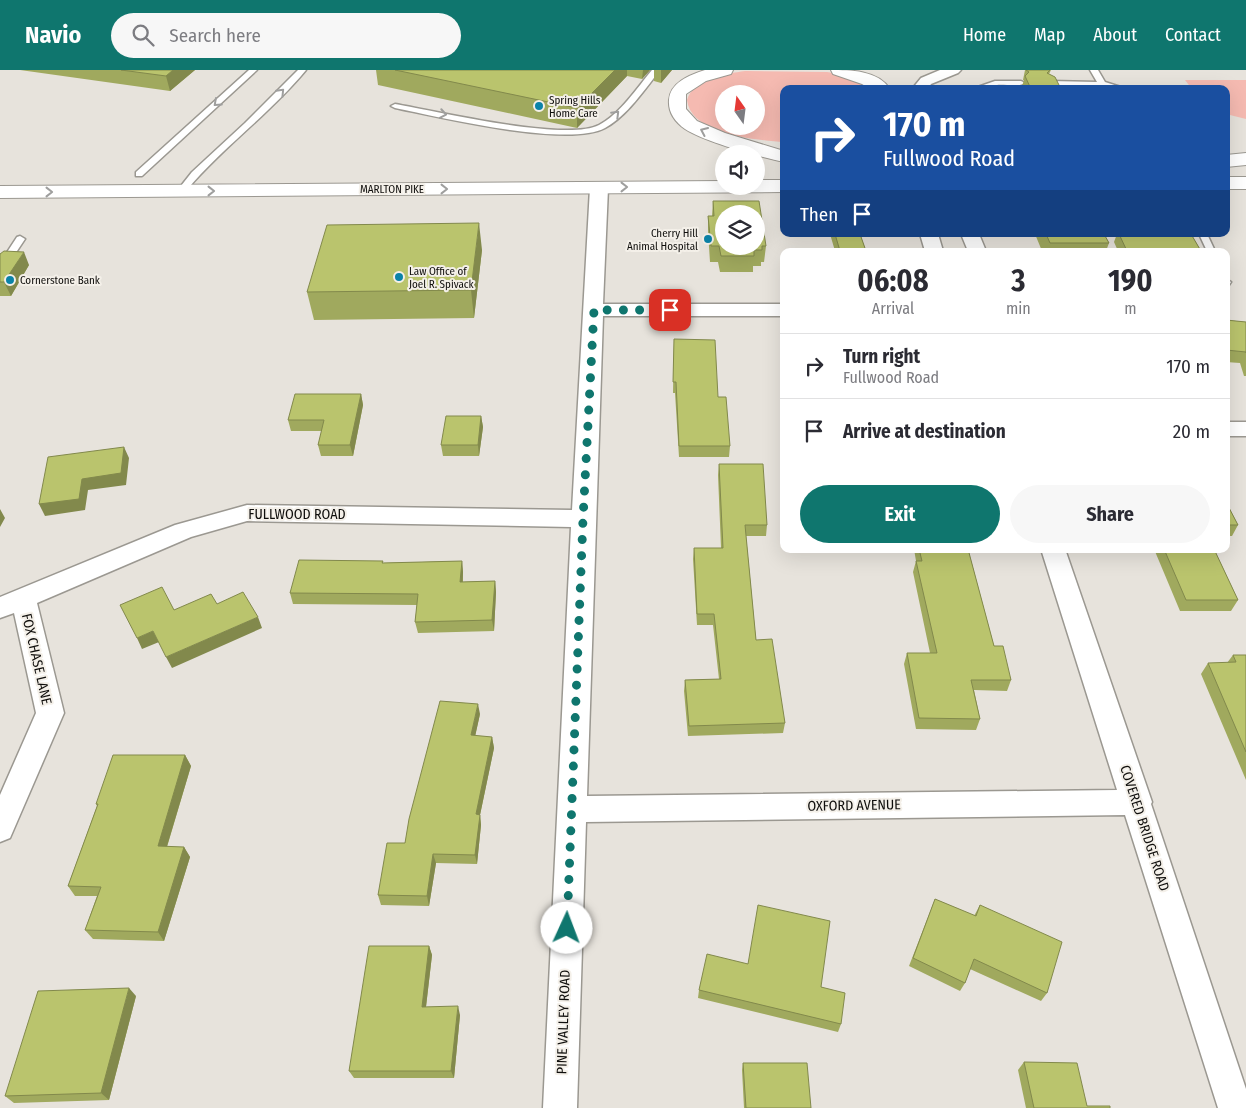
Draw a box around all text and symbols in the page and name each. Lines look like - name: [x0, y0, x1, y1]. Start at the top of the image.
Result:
- search box: [111, 13, 461, 58]
- text: Navio: [25, 21, 81, 49]
- icon: search: [129, 21, 157, 49]
- text: Search here: [169, 24, 261, 47]
- text: Home: [963, 24, 1006, 46]
- text: Map: [1034, 24, 1065, 46]
- text: About: [1093, 24, 1137, 46]
- text: Contact: [1165, 24, 1221, 46]
- north arrow: [715, 85, 765, 135]
- map controls: [715, 85, 765, 255]
- one-way arrow: [275, 88, 284, 97]
- place label: Spring Hills Home Care: [549, 94, 601, 120]
- one-way arrow: [214, 97, 223, 106]
- marker: Spring Hills Home Care: [533, 100, 545, 112]
- text: 170 m: [883, 103, 966, 145]
- icon: right: [800, 105, 865, 170]
- one-way arrow: [439, 109, 448, 119]
- one-way arrow: [610, 111, 619, 120]
- one-way arrow: [700, 126, 709, 137]
- button: sound: [715, 145, 765, 195]
- text: Fullwood Road: [883, 145, 1015, 172]
- one-way arrow: [620, 182, 628, 192]
- street label: MARLTON PIKE: [360, 183, 424, 196]
- one-way arrow: [440, 184, 448, 194]
- one-way arrow: [207, 185, 215, 196]
- one-way arrow: [45, 187, 53, 197]
- icon: arrive: [848, 200, 876, 228]
- text: Then: [800, 203, 838, 226]
- button: layers: [715, 205, 765, 255]
- place label: Cherry Hill Animal Hospital: [627, 227, 698, 253]
- marker: Cherry Hill Animal Hospital: [702, 233, 714, 245]
- text: 06:08: [857, 263, 929, 299]
- text: 3: [1011, 263, 1025, 299]
- text: 190: [1108, 263, 1153, 299]
- place label: Law Office of Joel R. Spivack: [409, 265, 475, 291]
- marker: Law Office of Joel R. Spivack: [393, 271, 405, 283]
- marker: Cornerstone Bank: [4, 274, 16, 286]
- place label: Cornerstone Bank: [20, 274, 101, 287]
- pin: [649, 289, 691, 331]
- icon: arrive: [656, 296, 684, 324]
- text: Arrival: [872, 299, 914, 318]
- text: min: [1006, 299, 1031, 318]
- text: m: [1124, 299, 1136, 318]
- text: Turn right: [843, 345, 920, 368]
- icon: right: [800, 352, 828, 380]
- text: 170 m: [1166, 355, 1210, 378]
- text: Fullwood Road: [843, 368, 939, 387]
- icon: arrive: [800, 417, 828, 445]
- text: Arrive at destination: [843, 420, 1006, 443]
- text: 20 m: [1173, 420, 1210, 443]
- button: Exit: [800, 485, 1000, 543]
- button: Share: [1010, 485, 1210, 543]
- street label: FULLWOOD ROAD: [248, 506, 346, 523]
- street label: FOX CHASE LANE: [18, 612, 55, 707]
- street label: COVERED BRIDGE ROAD: [1116, 763, 1173, 893]
- street label: OXFORD AVENUE: [807, 796, 901, 815]
- position arrow: [540, 901, 592, 953]
- street label: PINE VALLEY ROAD: [553, 970, 574, 1075]

